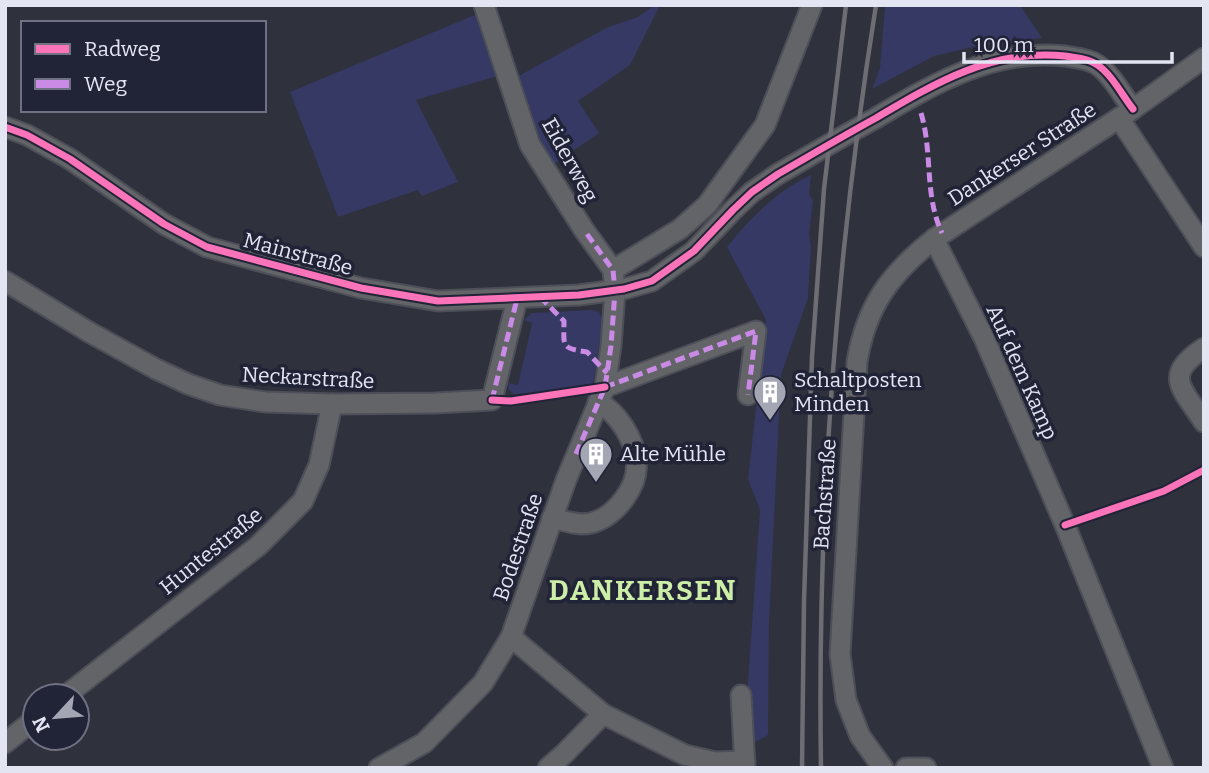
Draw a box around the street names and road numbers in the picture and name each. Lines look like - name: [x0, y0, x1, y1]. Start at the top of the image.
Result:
- street label: Dankerser Straße: [943, 97, 1101, 211]
- street label: Eiderweg: [536, 113, 604, 207]
- street label: Mainstraße: [240, 227, 356, 281]
- street label: Auf dem Kamp: [981, 300, 1063, 444]
- street label: Neckarstraße: [241, 362, 375, 394]
- street label: Bachstraße: [808, 438, 842, 550]
- street label: Bodestraße: [487, 490, 549, 604]
- street label: Huntestraße: [154, 502, 268, 600]

